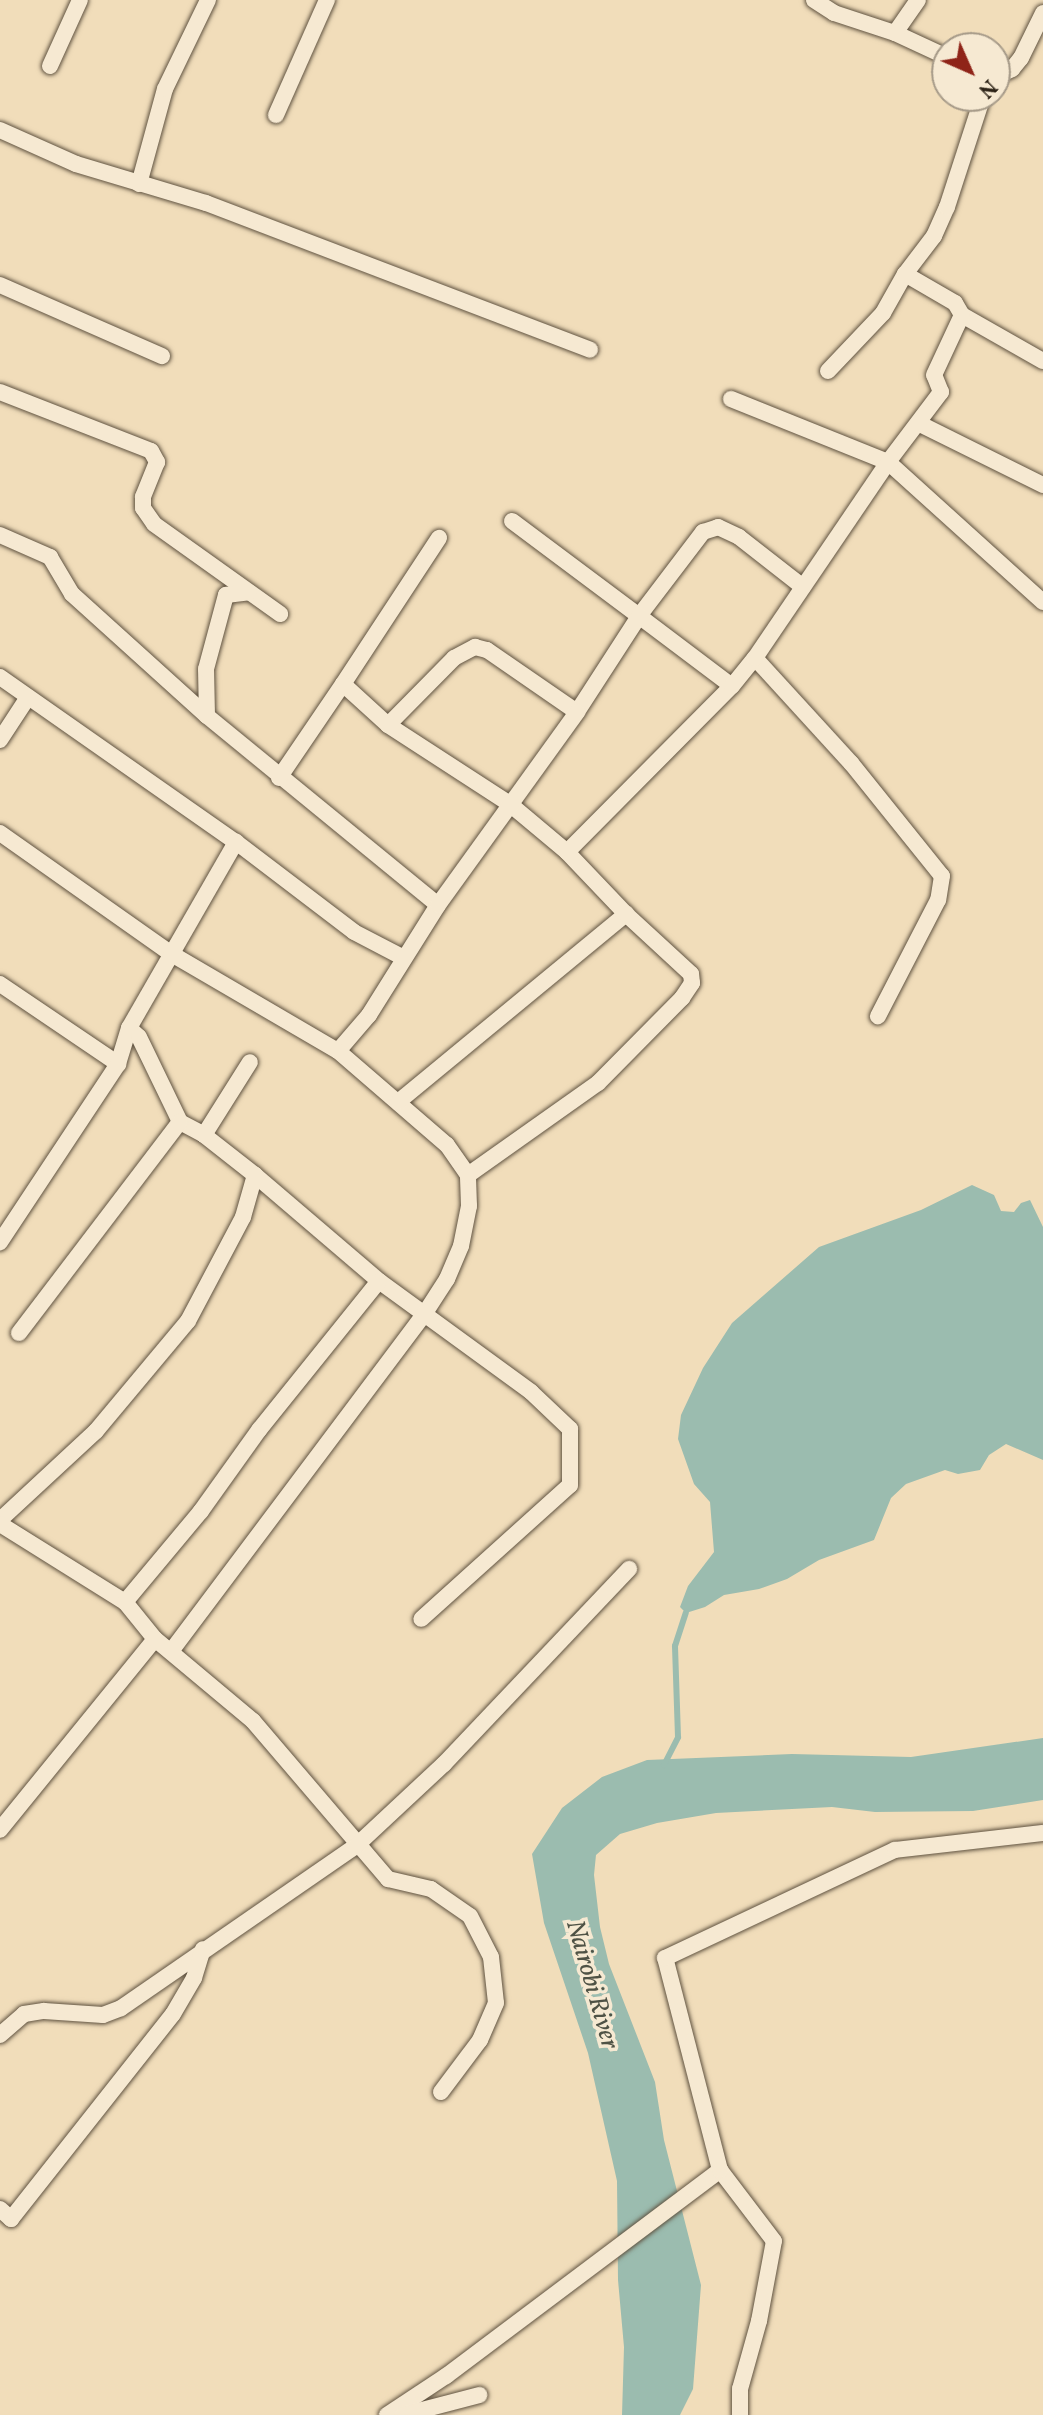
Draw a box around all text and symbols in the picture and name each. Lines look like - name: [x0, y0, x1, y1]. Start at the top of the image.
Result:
- north arrow: [931, 32, 1011, 112]
- text: N: [970, 71, 1004, 105]
- water label: Nairobi River: [558, 1917, 624, 2053]

